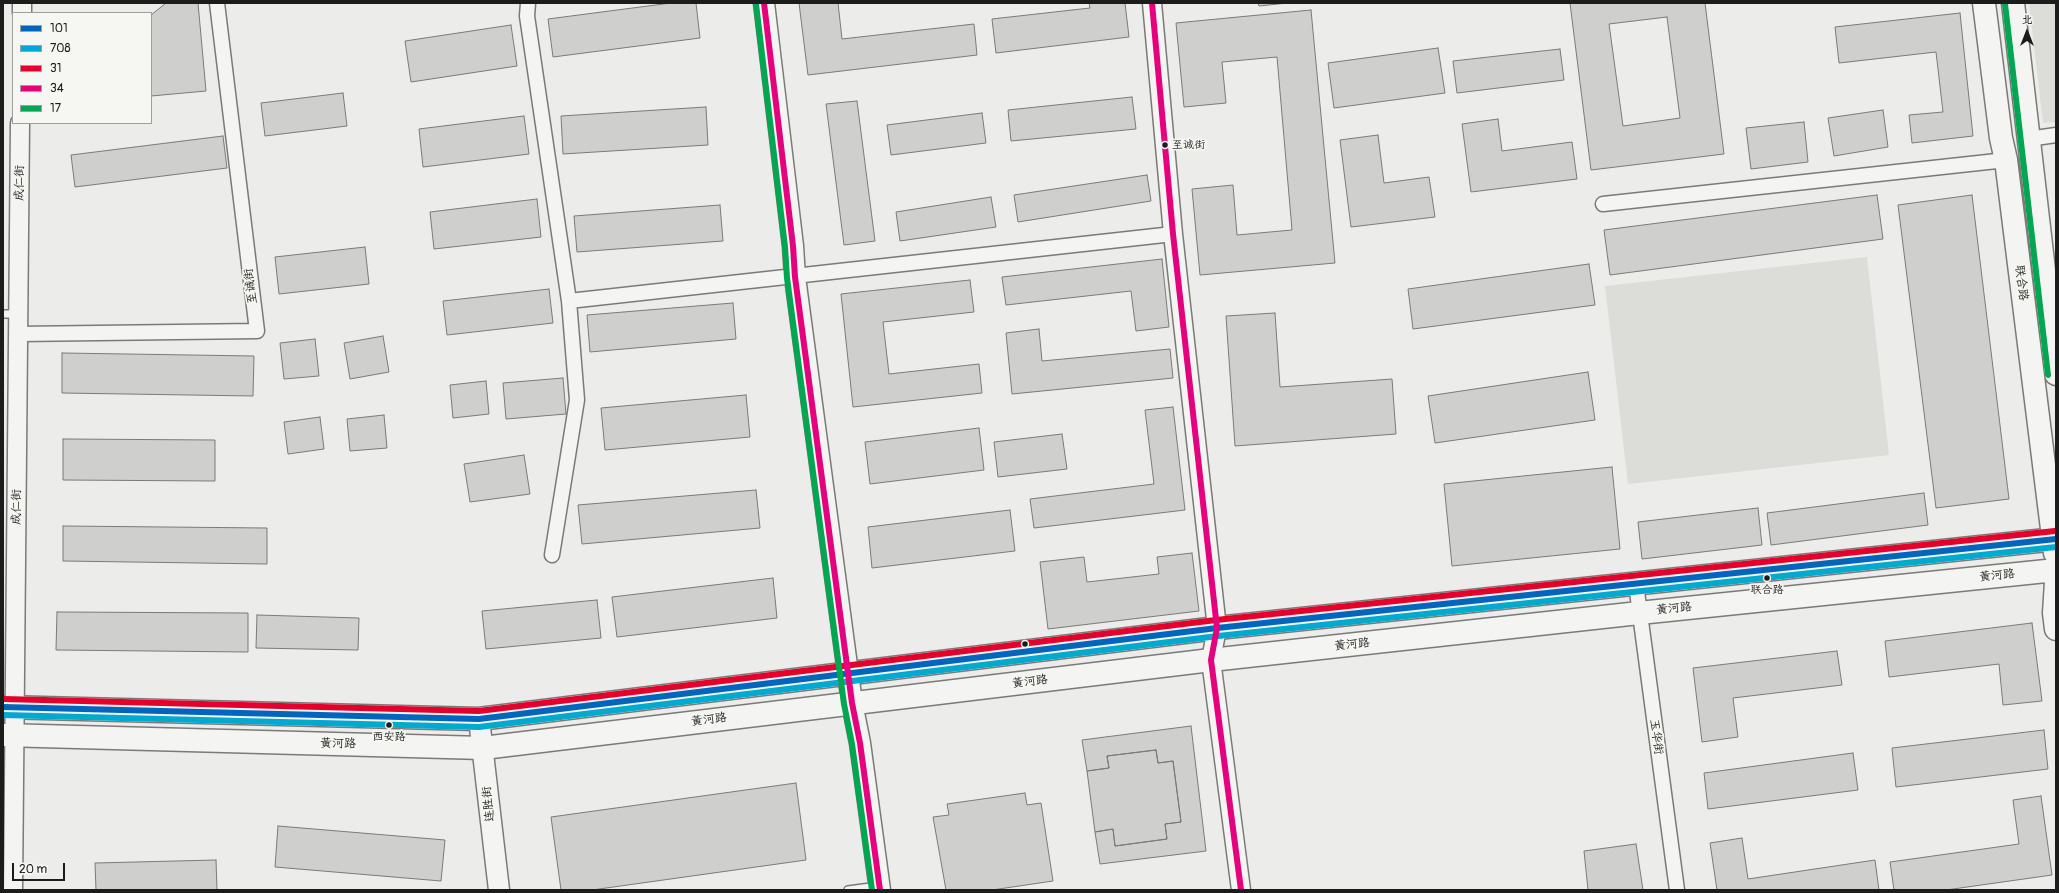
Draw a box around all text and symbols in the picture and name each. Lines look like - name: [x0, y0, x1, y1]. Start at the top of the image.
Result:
- legend: [12, 12, 152, 124]
- north arrow: [2007, 12, 2047, 52]
- text: 北: [2022, 13, 2033, 26]
- text: 101: [50, 21, 68, 36]
- text: 708: [50, 41, 71, 56]
- text: 31: [50, 61, 61, 76]
- text: 34: [50, 81, 64, 96]
- text: 17: [50, 101, 61, 116]
- place label: 至诚街: [1172, 138, 1205, 152]
- marker: 至诚街: [1160, 140, 1170, 150]
- street label: 成仁街: [12, 165, 28, 201]
- street label: 联合路: [2012, 264, 2030, 302]
- street label: 至诚街: [242, 267, 260, 305]
- street label: 成仁街: [9, 489, 25, 525]
- street label: 黄河路: [1978, 567, 2016, 585]
- marker: 联合路: [1762, 573, 1772, 583]
- place label: 联合路: [1751, 583, 1783, 597]
- street label: 黄河路: [1655, 600, 1693, 618]
- street label: 黄河路: [1333, 636, 1371, 654]
- unlabelled marker: [1020, 639, 1030, 649]
- street label: 黄河路: [1011, 673, 1049, 691]
- street label: 黄河路: [690, 711, 728, 729]
- street label: 玉华街: [1646, 718, 1666, 756]
- marker: 西安路: [384, 720, 394, 730]
- place label: 西安路: [373, 730, 405, 744]
- street label: 黄河路: [320, 736, 356, 752]
- street label: 连胜街: [480, 785, 498, 823]
- scale bar: [14, 855, 67, 881]
- text: 20 m: [19, 862, 47, 877]

